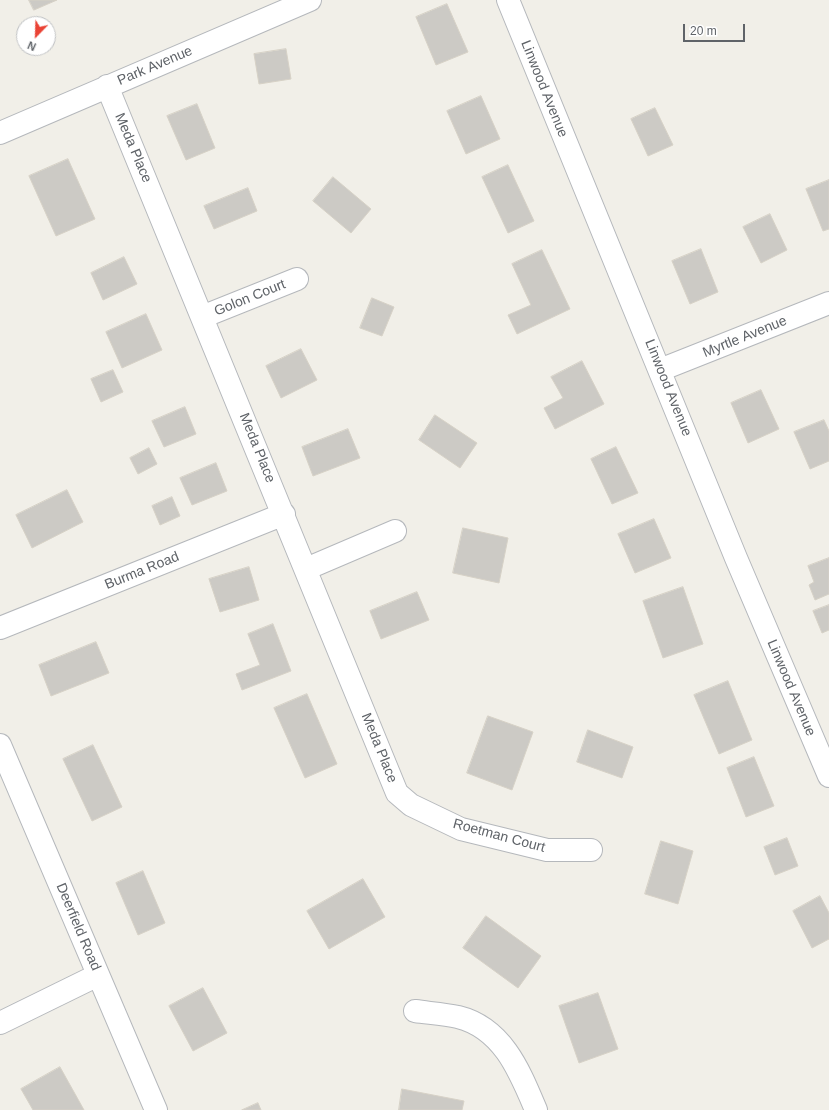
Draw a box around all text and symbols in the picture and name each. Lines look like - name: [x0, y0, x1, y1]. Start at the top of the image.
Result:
- north arrow: [16, 16, 56, 56]
- scale bar: [685, 16, 747, 42]
- text: 20 m: [690, 24, 717, 38]
- street label: Linwood Avenue: [517, 38, 571, 140]
- text: N: [26, 39, 38, 53]
- street label: Park Avenue: [115, 43, 195, 89]
- street label: Meda Place: [111, 111, 155, 185]
- street label: Golon Court: [212, 276, 288, 320]
- street label: Myrtle Avenue: [700, 312, 790, 362]
- street label: Linwood Avenue: [641, 337, 695, 439]
- street label: Meda Place: [235, 411, 279, 485]
- street label: Burma Road: [102, 548, 182, 594]
- street label: Linwood Avenue: [763, 637, 819, 739]
- street label: Meda Place: [357, 711, 401, 785]
- street label: Roetman Court: [451, 816, 547, 856]
- street label: Deerfield Road: [52, 881, 104, 973]

